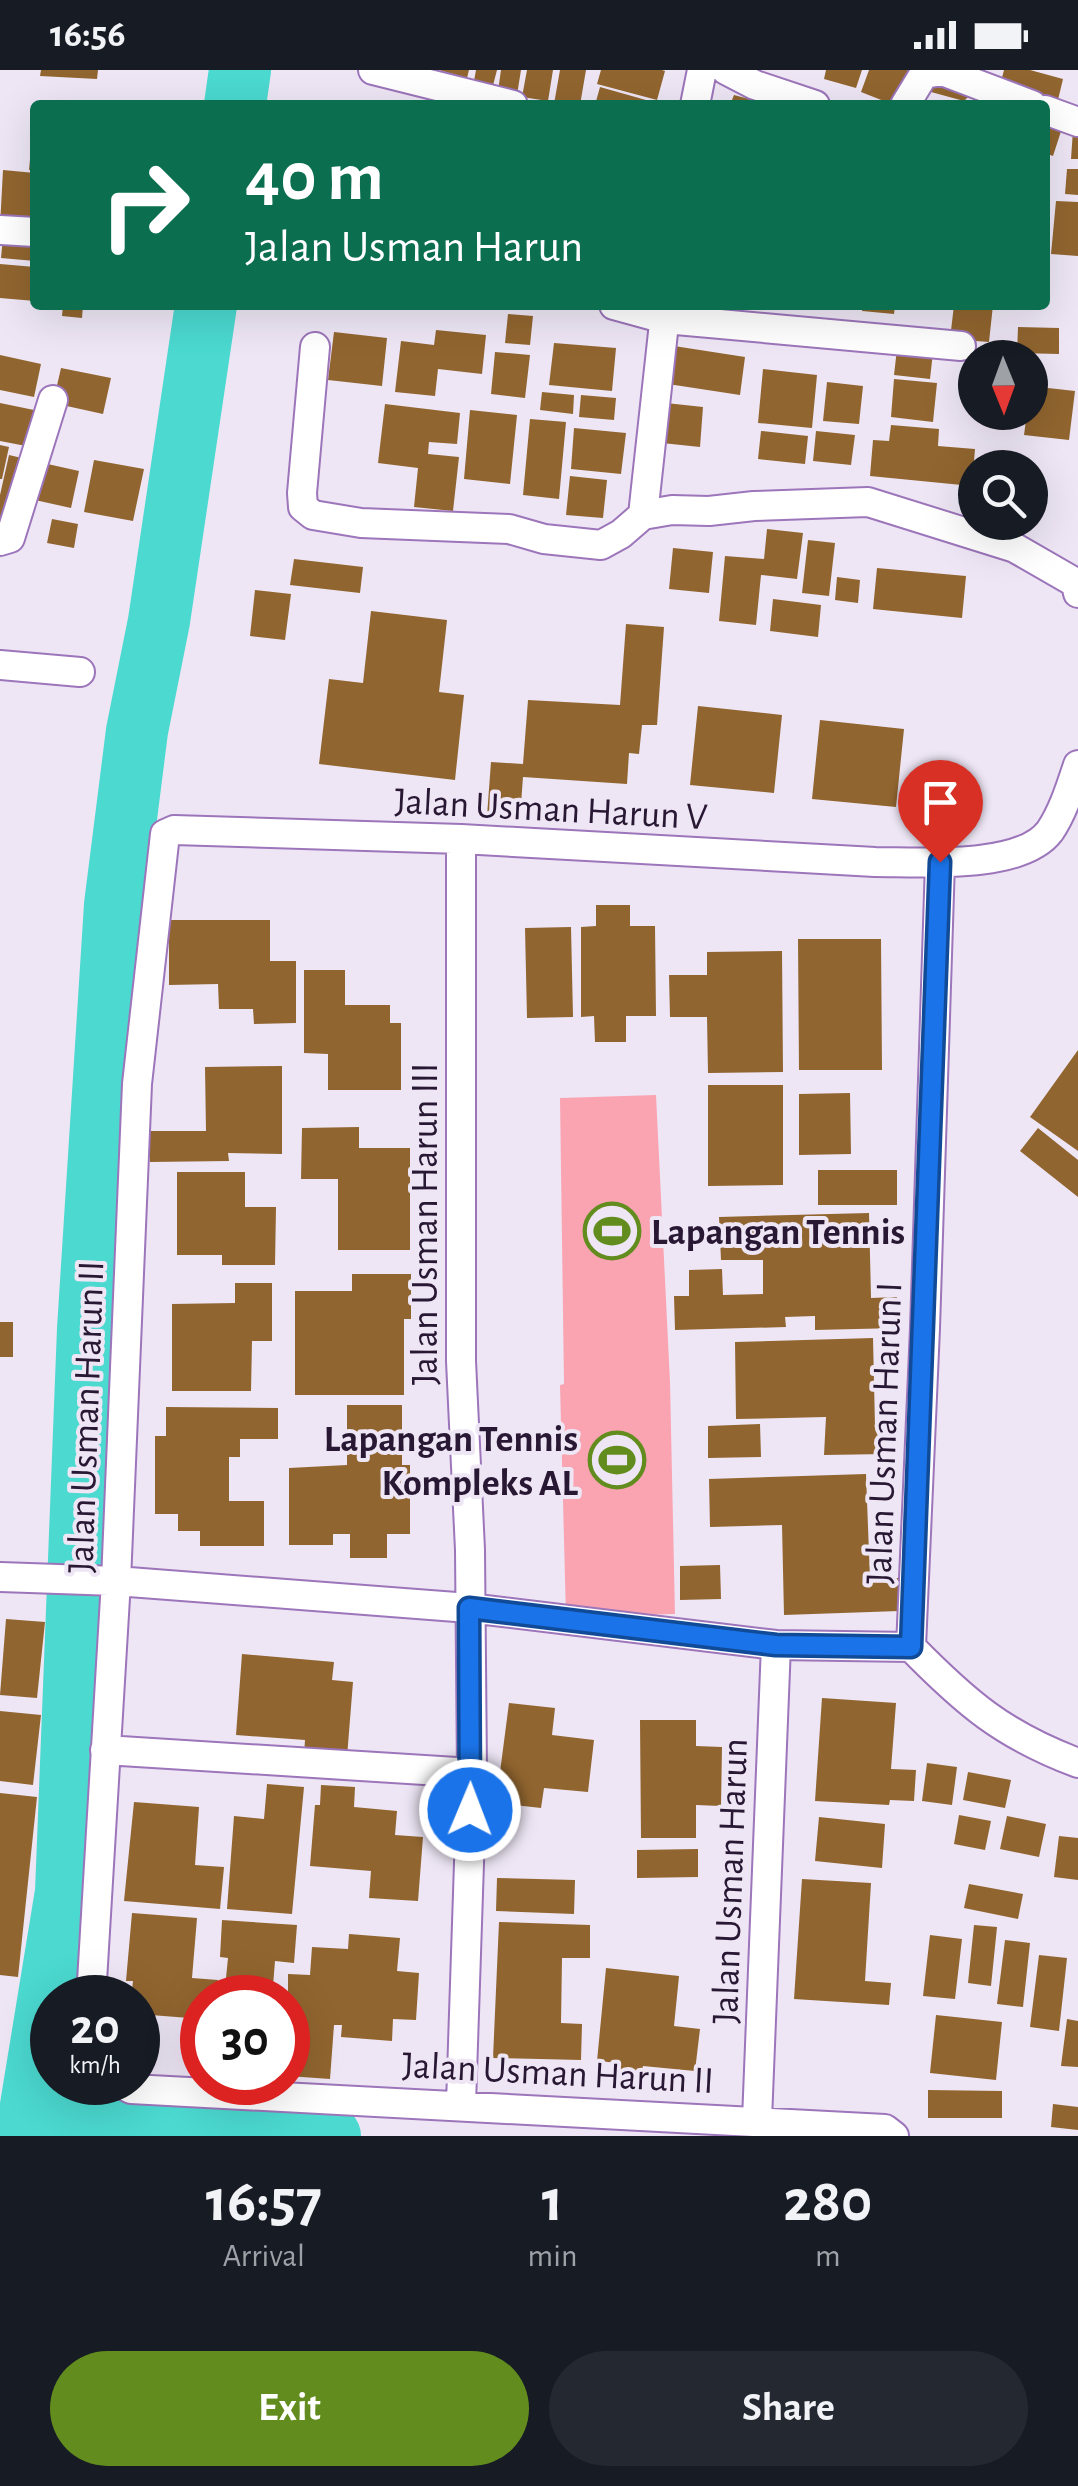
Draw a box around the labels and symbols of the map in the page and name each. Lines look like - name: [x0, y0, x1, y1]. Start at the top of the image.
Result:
- north arrow: [958, 340, 1048, 430]
- pin: [898, 760, 983, 863]
- street label: Jalan Usman Harun V: [393, 783, 709, 837]
- street label: Jalan Usman Harun III: [407, 1063, 445, 1385]
- sports icon: Lapangan Tennis: [582, 1201, 642, 1261]
- place label: Lapangan Tennis: [651, 1214, 905, 1252]
- street label: Jalan Usman Harun II: [63, 1260, 111, 1574]
- street label: Jalan Usman Harun I: [861, 1281, 909, 1585]
- place label: Lapangan Tennis Kompleks AL: [324, 1421, 579, 1503]
- sports icon: Lapangan Tennis Kompleks AL: [587, 1430, 647, 1490]
- street label: Jalan Usman Harun: [707, 1738, 755, 2024]
- position arrow: [418, 1758, 522, 1862]
- speed limit sign: 30: [180, 1975, 310, 2105]
- street label: Jalan Usman Harun II: [401, 2047, 715, 2101]

